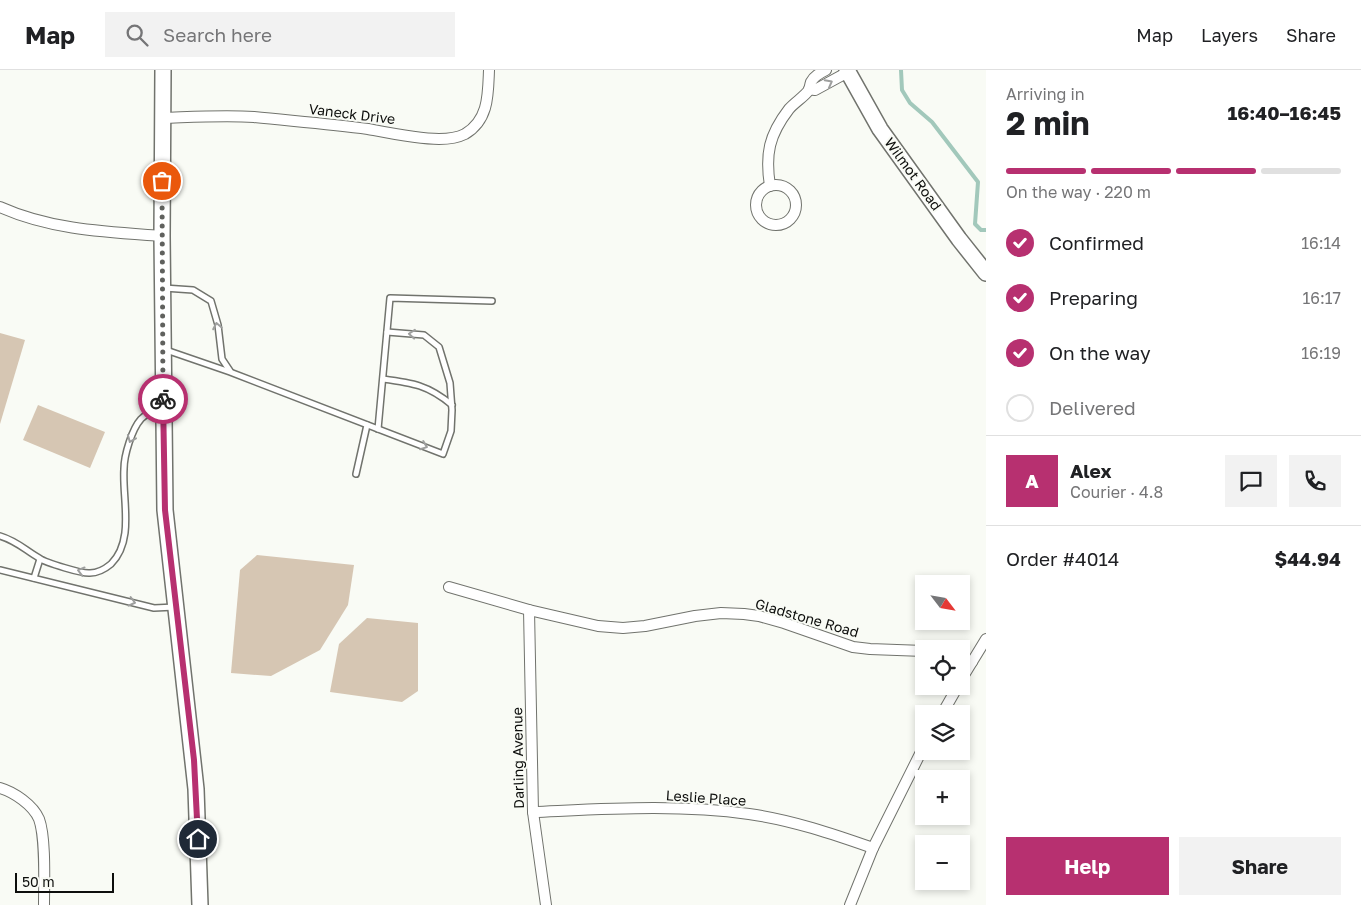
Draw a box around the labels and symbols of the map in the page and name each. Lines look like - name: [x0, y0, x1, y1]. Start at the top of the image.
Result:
- one-way arrow: [824, 79, 833, 89]
- street label: Vaneck Drive: [308, 100, 396, 127]
- street label: Wilmot Road: [881, 134, 946, 213]
- pin: [141, 160, 183, 202]
- one-way arrow: [212, 321, 223, 330]
- one-way arrow: [407, 328, 415, 339]
- courier: [138, 374, 188, 424]
- one-way arrow: [127, 434, 138, 443]
- one-way arrow: [419, 441, 427, 451]
- one-way arrow: [78, 567, 86, 577]
- north arrow: [915, 575, 970, 630]
- street label: Gladstone Road: [753, 595, 861, 640]
- one-way arrow: [128, 596, 137, 607]
- street label: Darling Avenue: [508, 707, 527, 809]
- street label: Leslie Place: [665, 786, 747, 809]
- pin: [177, 818, 219, 860]
- scale bar: [15, 870, 114, 893]

